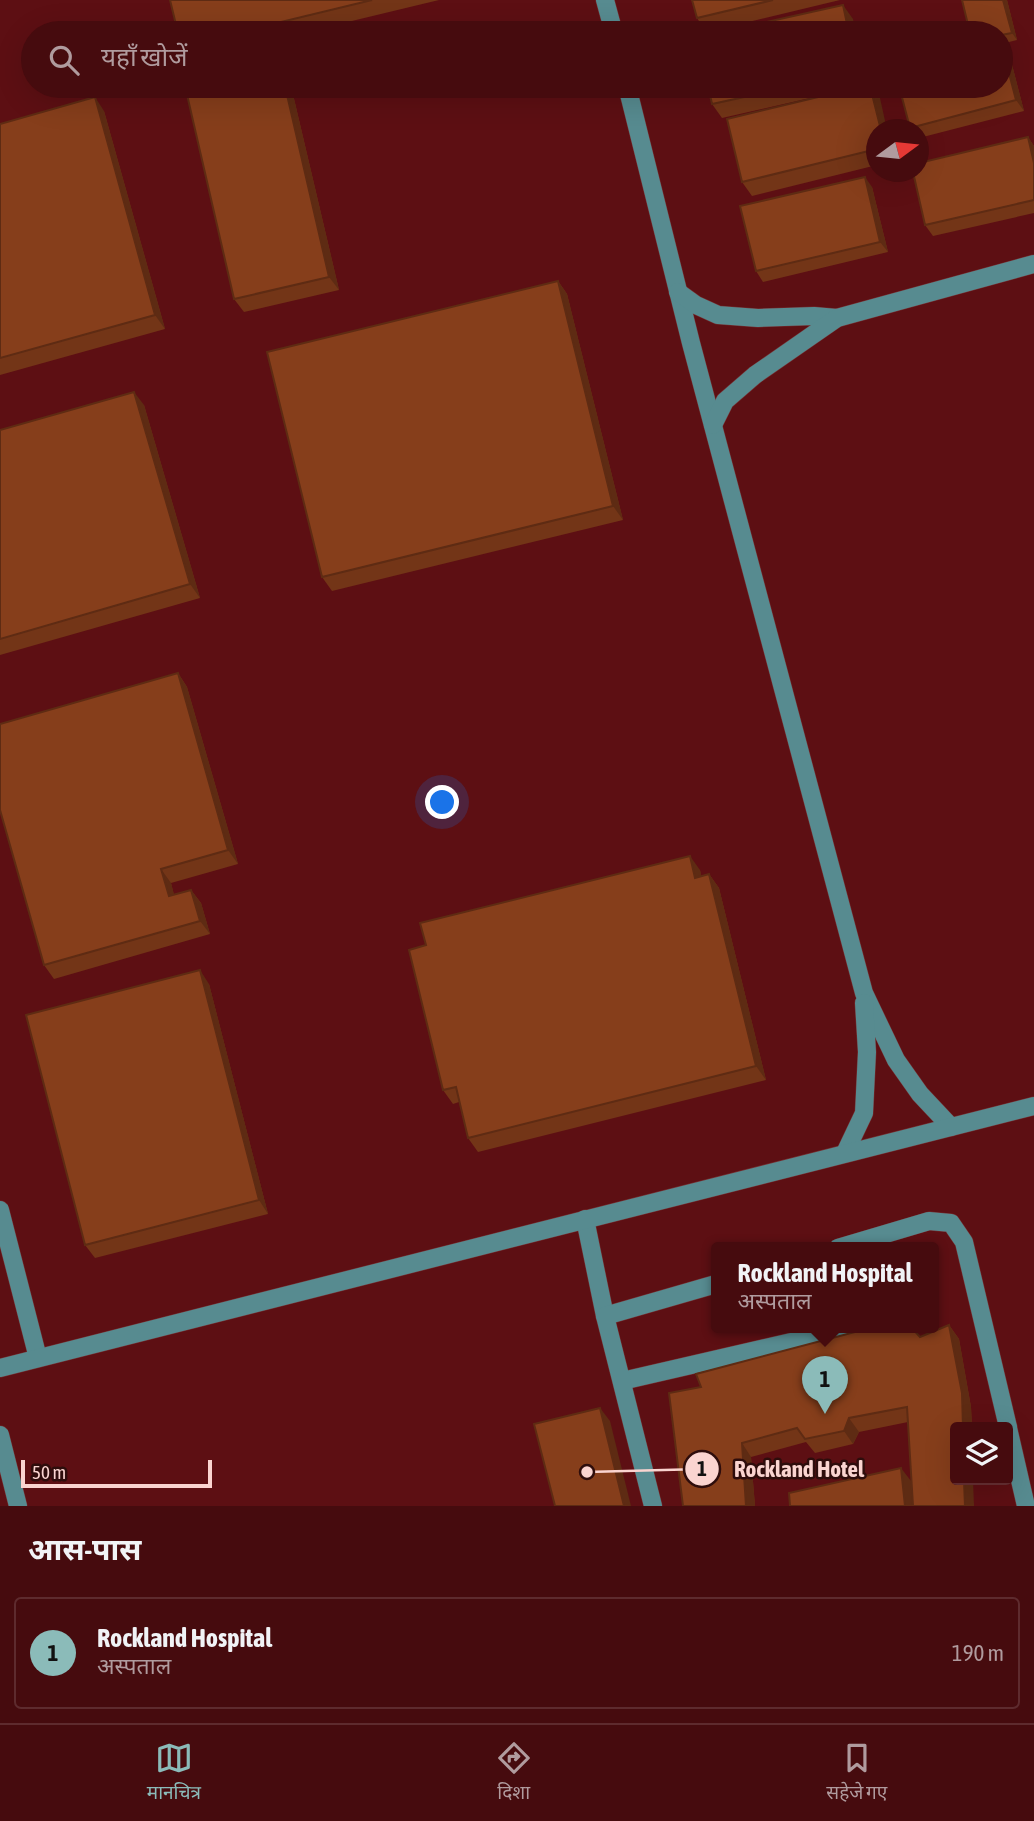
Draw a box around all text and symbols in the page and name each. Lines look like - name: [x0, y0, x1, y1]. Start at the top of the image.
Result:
- search box: [21, 21, 1013, 98]
- icon: search: [45, 41, 83, 79]
- text: यहाँ खोजें: [101, 42, 187, 72]
- north arrow: [866, 119, 929, 182]
- your location: [425, 785, 459, 819]
- popup: [711, 1242, 939, 1333]
- text: Rockland Hospital: [737, 1258, 913, 1288]
- text: अस्पताल: [737, 1288, 812, 1314]
- pin: 1: [802, 1356, 848, 1414]
- map controls: [950, 1422, 1013, 1485]
- button: layers: [950, 1422, 1013, 1485]
- callout: Rockland Hotel: [685, 1447, 878, 1491]
- text: 1: [697, 1456, 707, 1480]
- text: Rockland Hotel: [734, 1456, 865, 1482]
- scale bar: [21, 1457, 212, 1489]
- text: 50 m: [32, 1461, 66, 1483]
- text: आस-पास: [28, 1532, 141, 1566]
- text: Rockland Hospital: [97, 1623, 272, 1653]
- text: 1: [48, 1640, 58, 1666]
- text: 190 m: [952, 1640, 1004, 1666]
- text: अस्पताल: [97, 1653, 171, 1679]
- tab: मानचित्र: [147, 1739, 201, 1807]
- tab: दिशा: [495, 1739, 533, 1807]
- tab: सहेजे गए: [826, 1739, 887, 1807]

